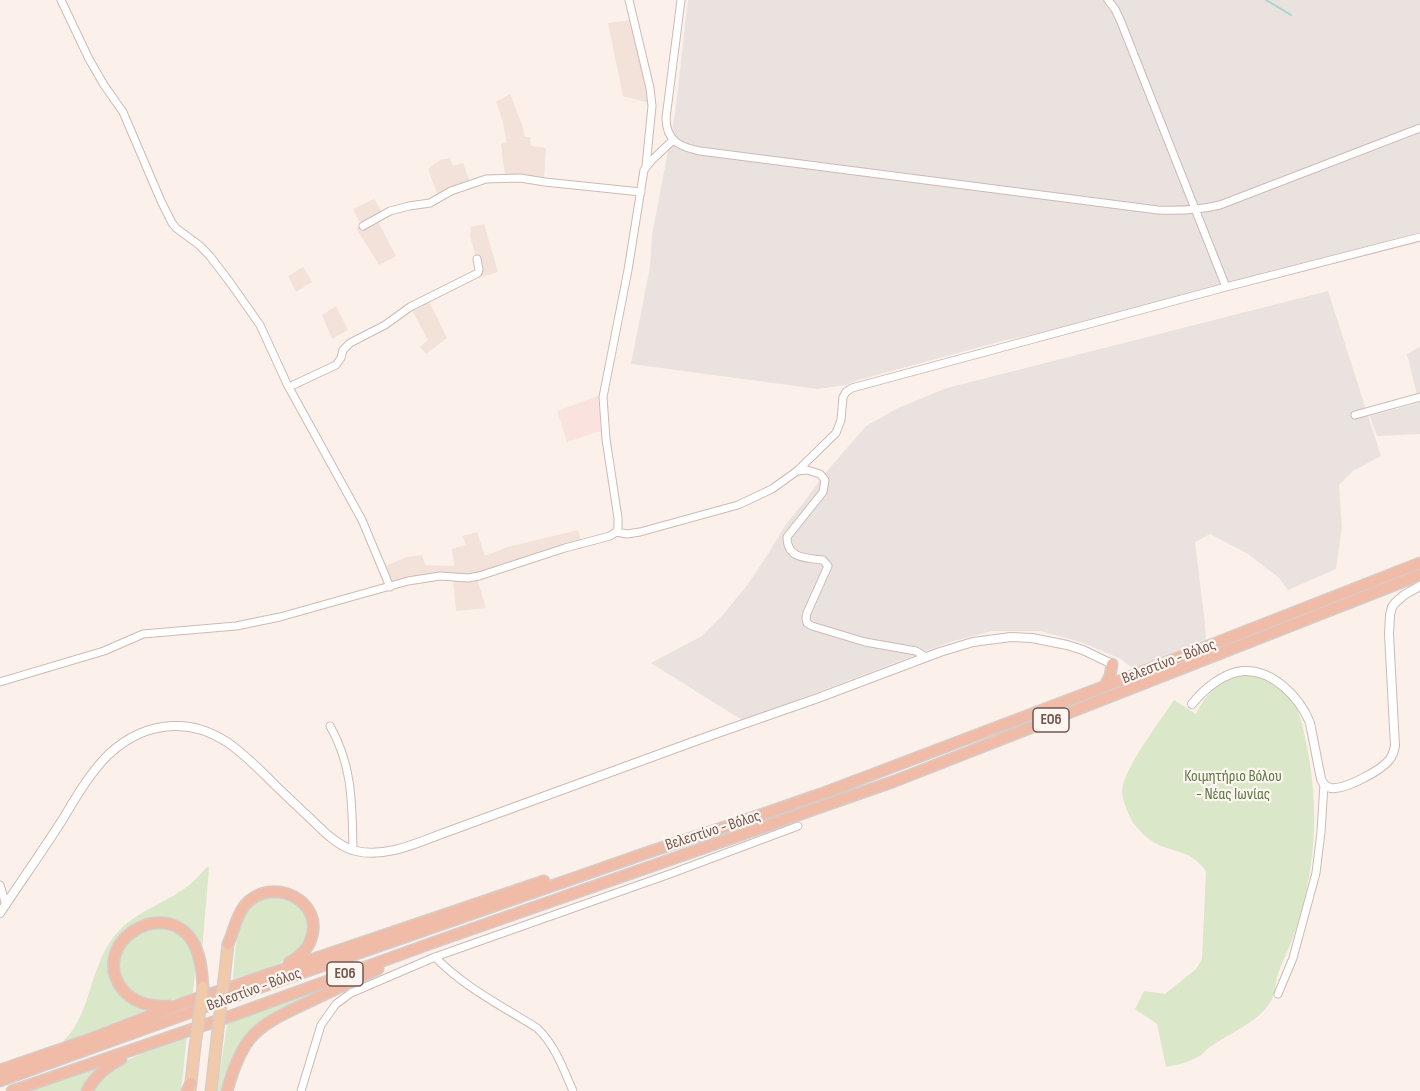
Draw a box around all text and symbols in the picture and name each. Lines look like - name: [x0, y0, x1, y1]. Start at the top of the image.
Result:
- street label: Βελεστίνο - Βόλος: [1119, 635, 1219, 689]
- road number: ΕΟ6: [1033, 708, 1069, 732]
- park label: Κοιμητήριο Βόλου - Νέας Ιωνίας: [1184, 767, 1282, 805]
- street label: Βελεστίνο - Βόλος: [663, 807, 763, 855]
- road number: ΕΟ6: [327, 962, 363, 986]
- street label: Βελεστίνο - Βόλος: [204, 964, 304, 1016]

